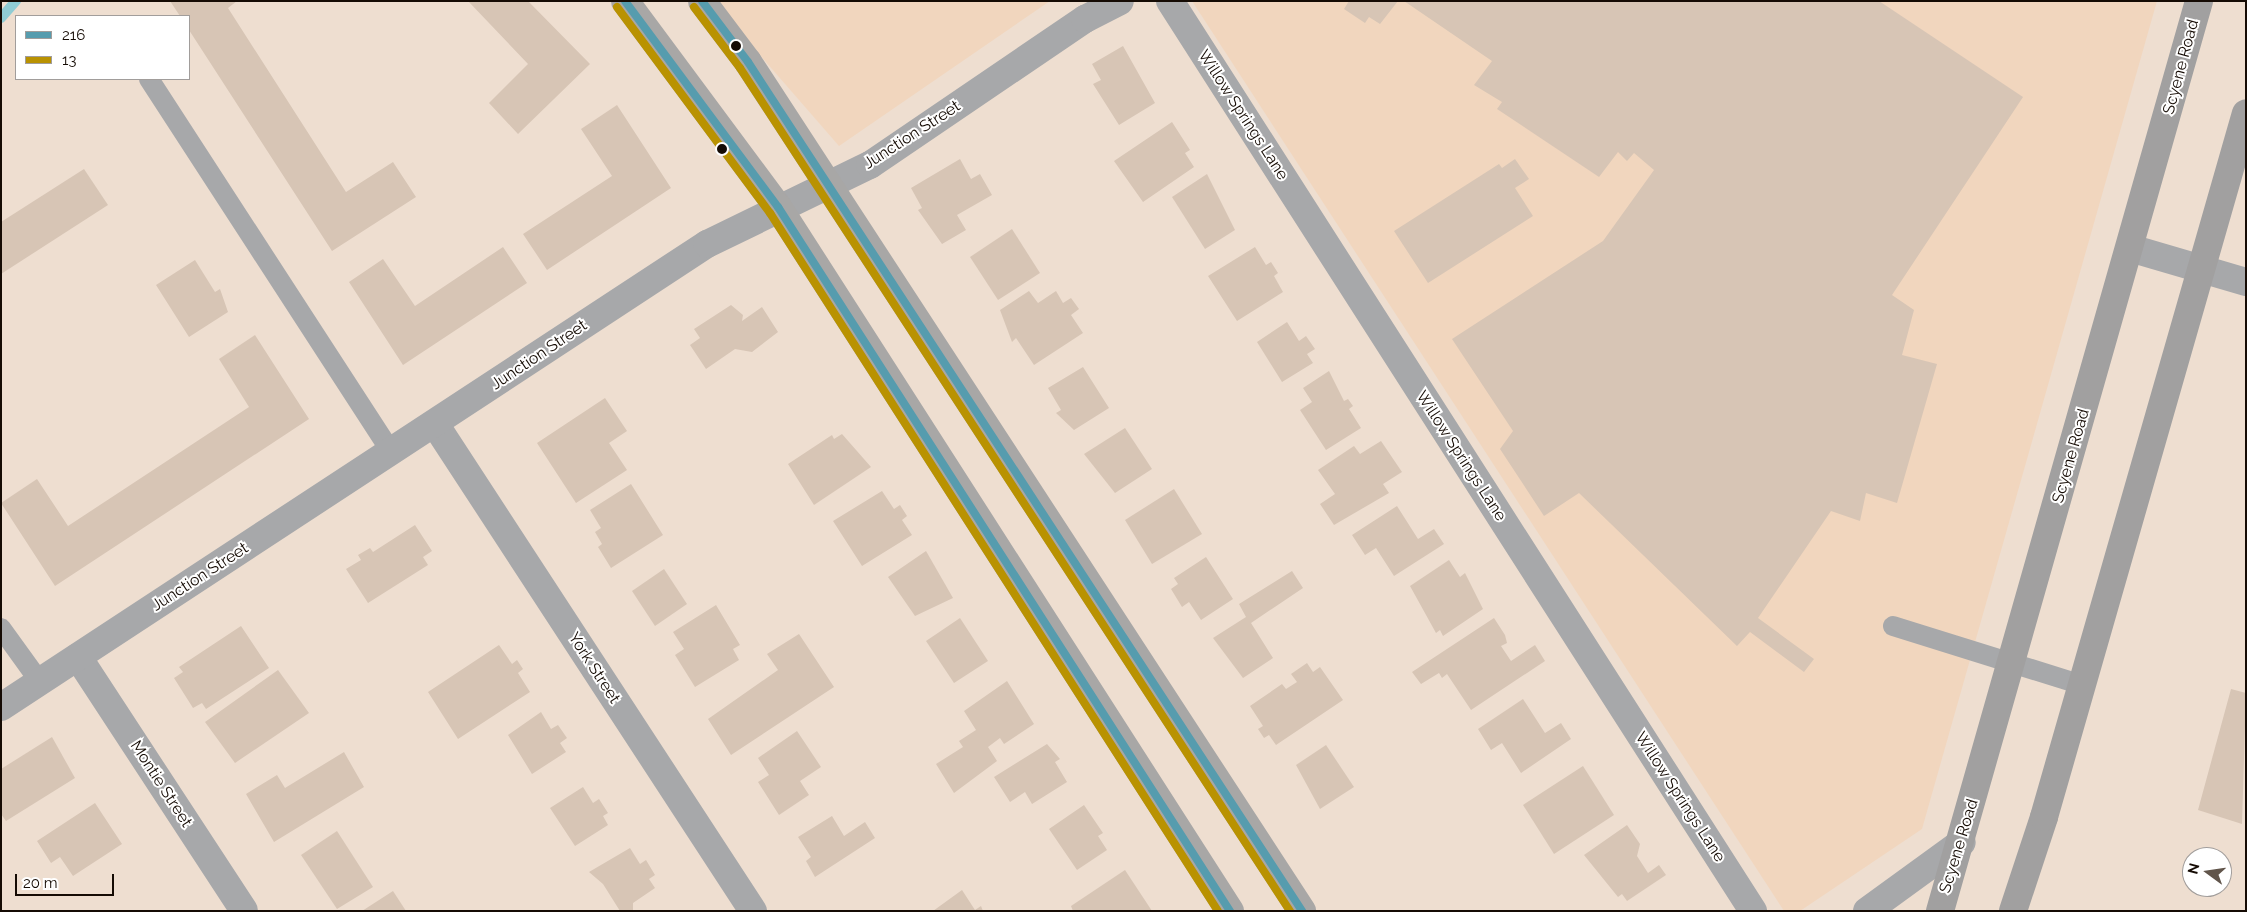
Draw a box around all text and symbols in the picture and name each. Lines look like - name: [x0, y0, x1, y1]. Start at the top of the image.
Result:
- legend: [15, 15, 190, 80]
- street label: Scyene Road: [2159, 18, 2203, 116]
- text: 216: [62, 26, 85, 44]
- unlabelled marker: [731, 41, 741, 51]
- street label: Willow Springs Lane: [1194, 46, 1292, 184]
- text: 13: [62, 51, 76, 69]
- street label: Junction Street: [860, 97, 964, 173]
- unlabelled marker: [717, 144, 727, 154]
- street label: Junction Street: [487, 316, 591, 394]
- street label: Willow Springs Lane: [1412, 387, 1510, 525]
- street label: Scyene Road: [2048, 407, 2094, 505]
- street label: Junction Street: [148, 539, 252, 615]
- street label: York Street: [564, 629, 624, 707]
- street label: Willow Springs Lane: [1631, 728, 1729, 866]
- street label: Montie Street: [126, 737, 196, 831]
- street label: Scyene Road: [1936, 797, 1982, 895]
- north arrow: [2182, 847, 2232, 897]
- text: N: [2184, 861, 2202, 876]
- scale bar: [18, 864, 116, 896]
- text: 20 m: [23, 874, 58, 892]

